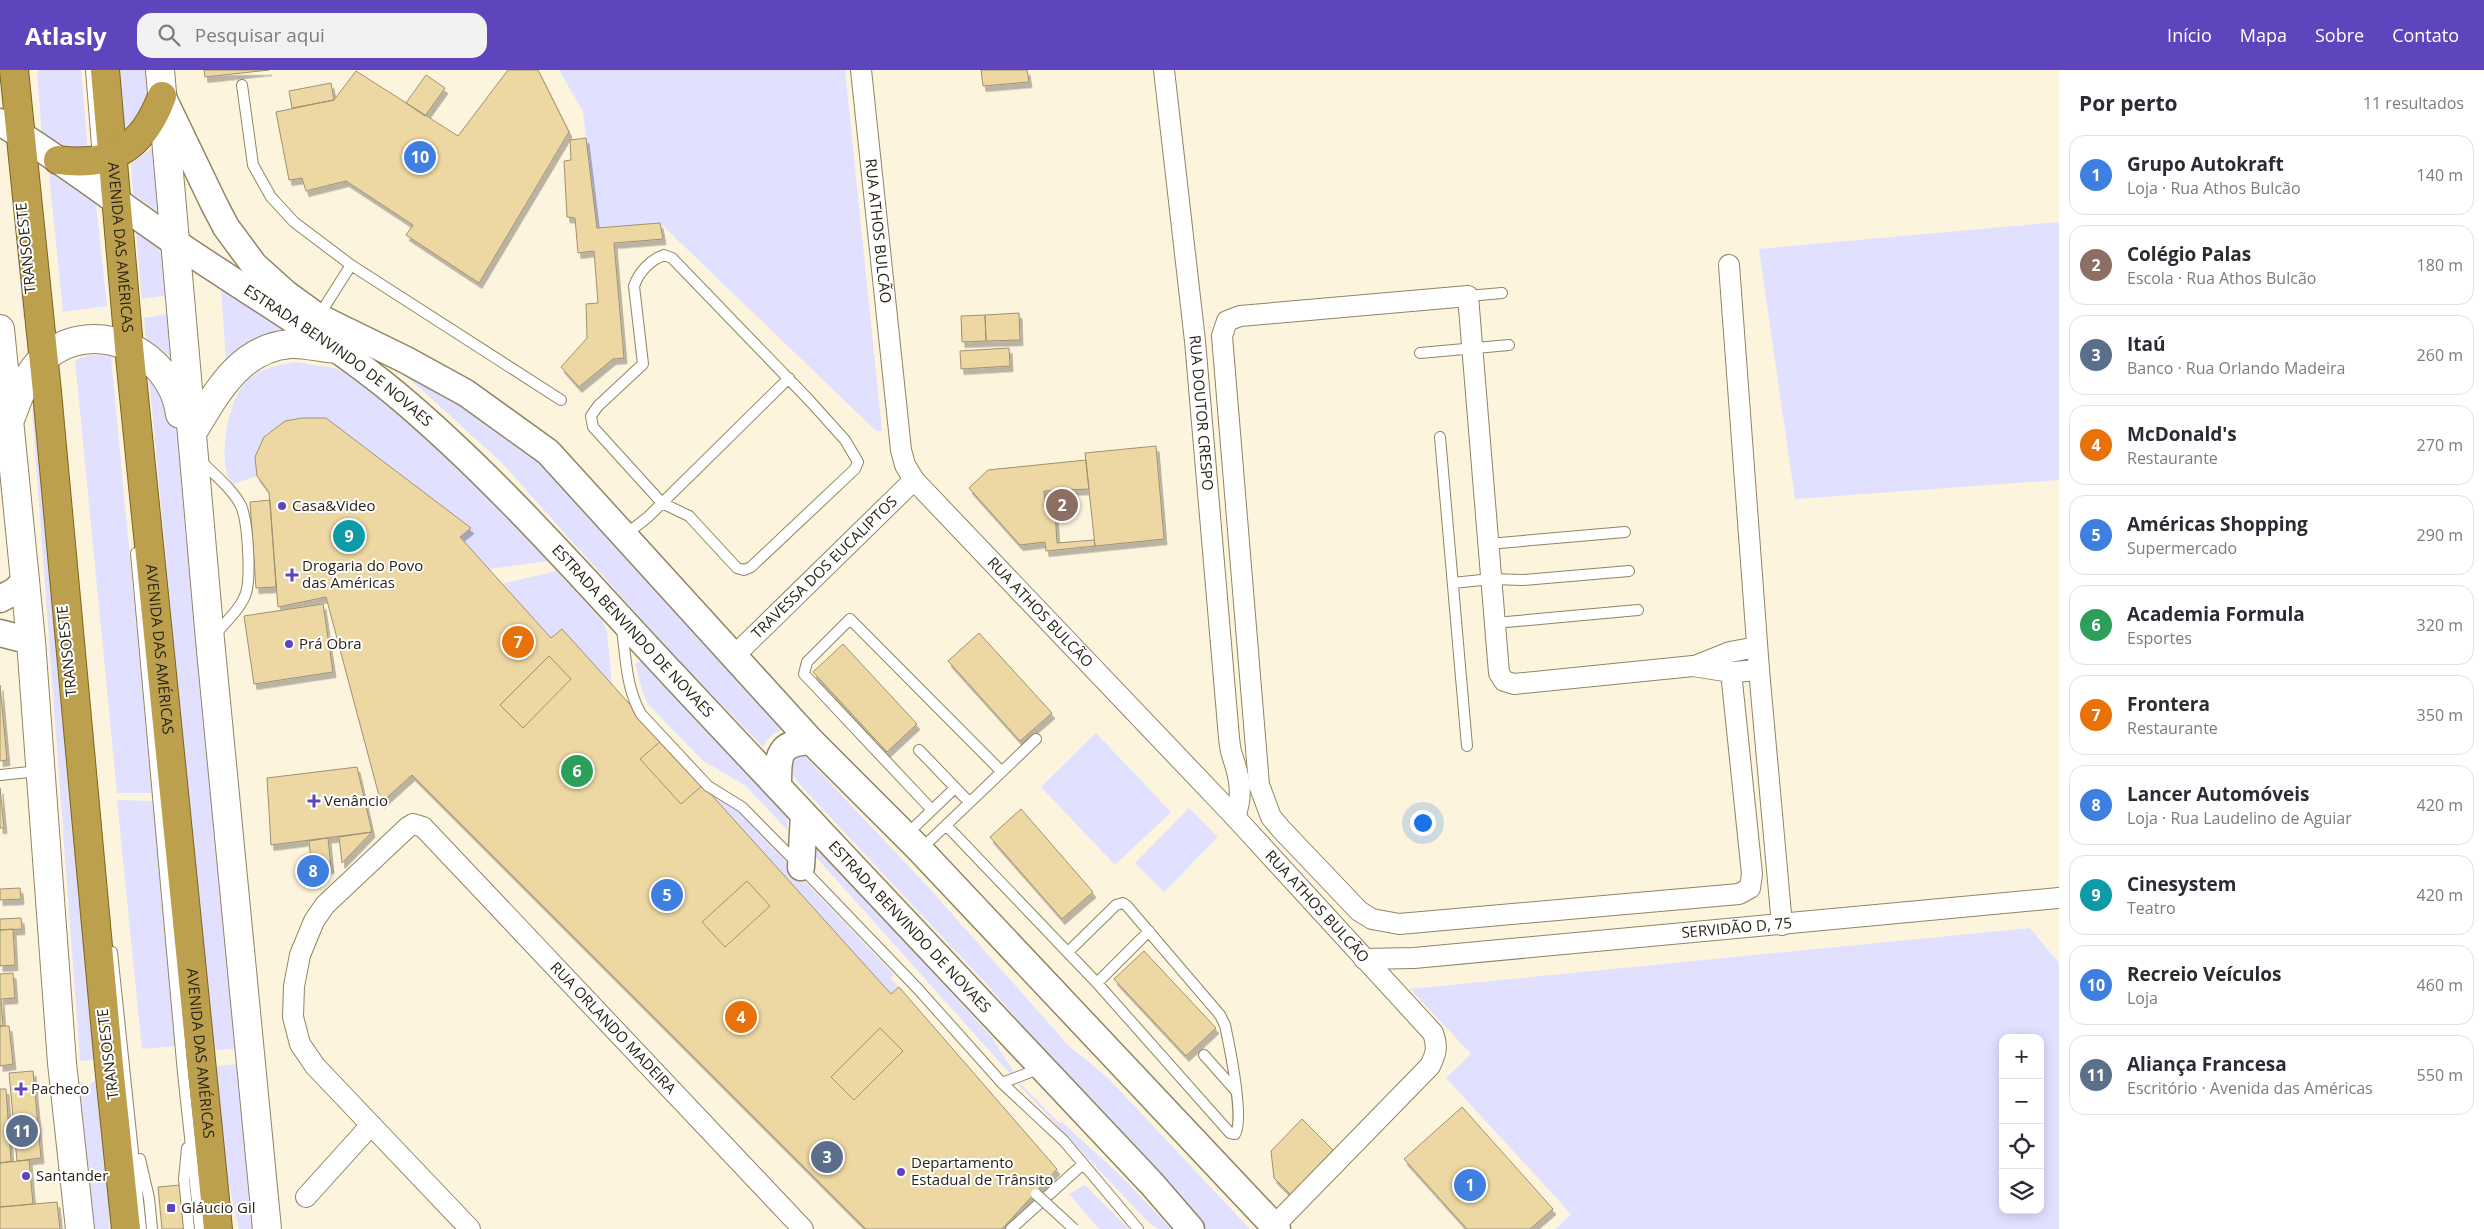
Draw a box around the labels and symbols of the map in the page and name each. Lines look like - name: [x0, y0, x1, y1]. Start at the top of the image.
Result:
- pin: 10: [404, 138, 436, 176]
- street label: RUA ATHOS BULCÃO: [861, 158, 897, 304]
- street label: AVENIDA DAS AMÉRICAS: [104, 161, 139, 333]
- street label: TRANSOESTE: [10, 202, 40, 295]
- street label: ESTRADA BENVINDO DE NOVAES: [240, 279, 437, 430]
- street label: RUA DOUTOR CRESPO: [1185, 334, 1219, 492]
- pin: 2: [1046, 486, 1078, 524]
- street label: TRAVESSA DOS EUCALIPTOS: [747, 491, 901, 643]
- place label: Casa&Video: [292, 495, 376, 515]
- marker: Casa&Video: [276, 500, 288, 512]
- pin: 9: [333, 517, 365, 555]
- street label: ESTRADA BENVINDO DE NOVAES: [548, 540, 719, 721]
- street label: RUA ATHOS BULCÃO: [983, 552, 1098, 671]
- place label: Drogaria do Povo das Américas: [302, 555, 423, 592]
- street label: AVENIDA DAS AMÉRICAS: [142, 563, 179, 735]
- marker: Drogaria do Povo das Américas: [286, 569, 298, 581]
- street label: TRANSOESTE: [51, 605, 81, 698]
- pin: 7: [502, 623, 534, 661]
- place label: Prá Obra: [299, 633, 362, 653]
- marker: Prá Obra: [283, 638, 295, 650]
- pin: 6: [561, 752, 593, 790]
- place label: Venâncio: [324, 790, 388, 810]
- marker: Venâncio: [308, 795, 320, 807]
- your location: [1410, 810, 1436, 836]
- street label: ESTRADA BENVINDO DE NOVAES: [825, 836, 996, 1017]
- street label: RUA ATHOS BULCÃO: [1261, 846, 1374, 966]
- pin: 8: [297, 852, 329, 890]
- pin: 5: [651, 876, 683, 914]
- street label: SERVIDÃO D, 75: [1680, 912, 1793, 942]
- street label: RUA ORLANDO MADEIRA: [546, 957, 681, 1098]
- street label: AVENIDA DAS AMÉRICAS: [183, 967, 220, 1139]
- pin: 4: [725, 998, 757, 1036]
- street label: TRANSOESTE: [92, 1008, 122, 1101]
- place label: Pacheco: [31, 1078, 89, 1098]
- marker: Pacheco: [15, 1083, 27, 1095]
- pin: 11: [6, 1112, 38, 1150]
- pin: 3: [811, 1138, 843, 1176]
- place label: Departamento Estadual de Trânsito: [911, 1152, 1053, 1189]
- place label: Santander: [36, 1165, 108, 1185]
- marker: Departamento Estadual de Trânsito: [895, 1166, 907, 1178]
- pin: 1: [1454, 1166, 1486, 1204]
- marker: Santander: [20, 1170, 32, 1182]
- place label: Gláucio Gil: [181, 1197, 256, 1217]
- marker: Gláucio Gil: [165, 1202, 177, 1214]

